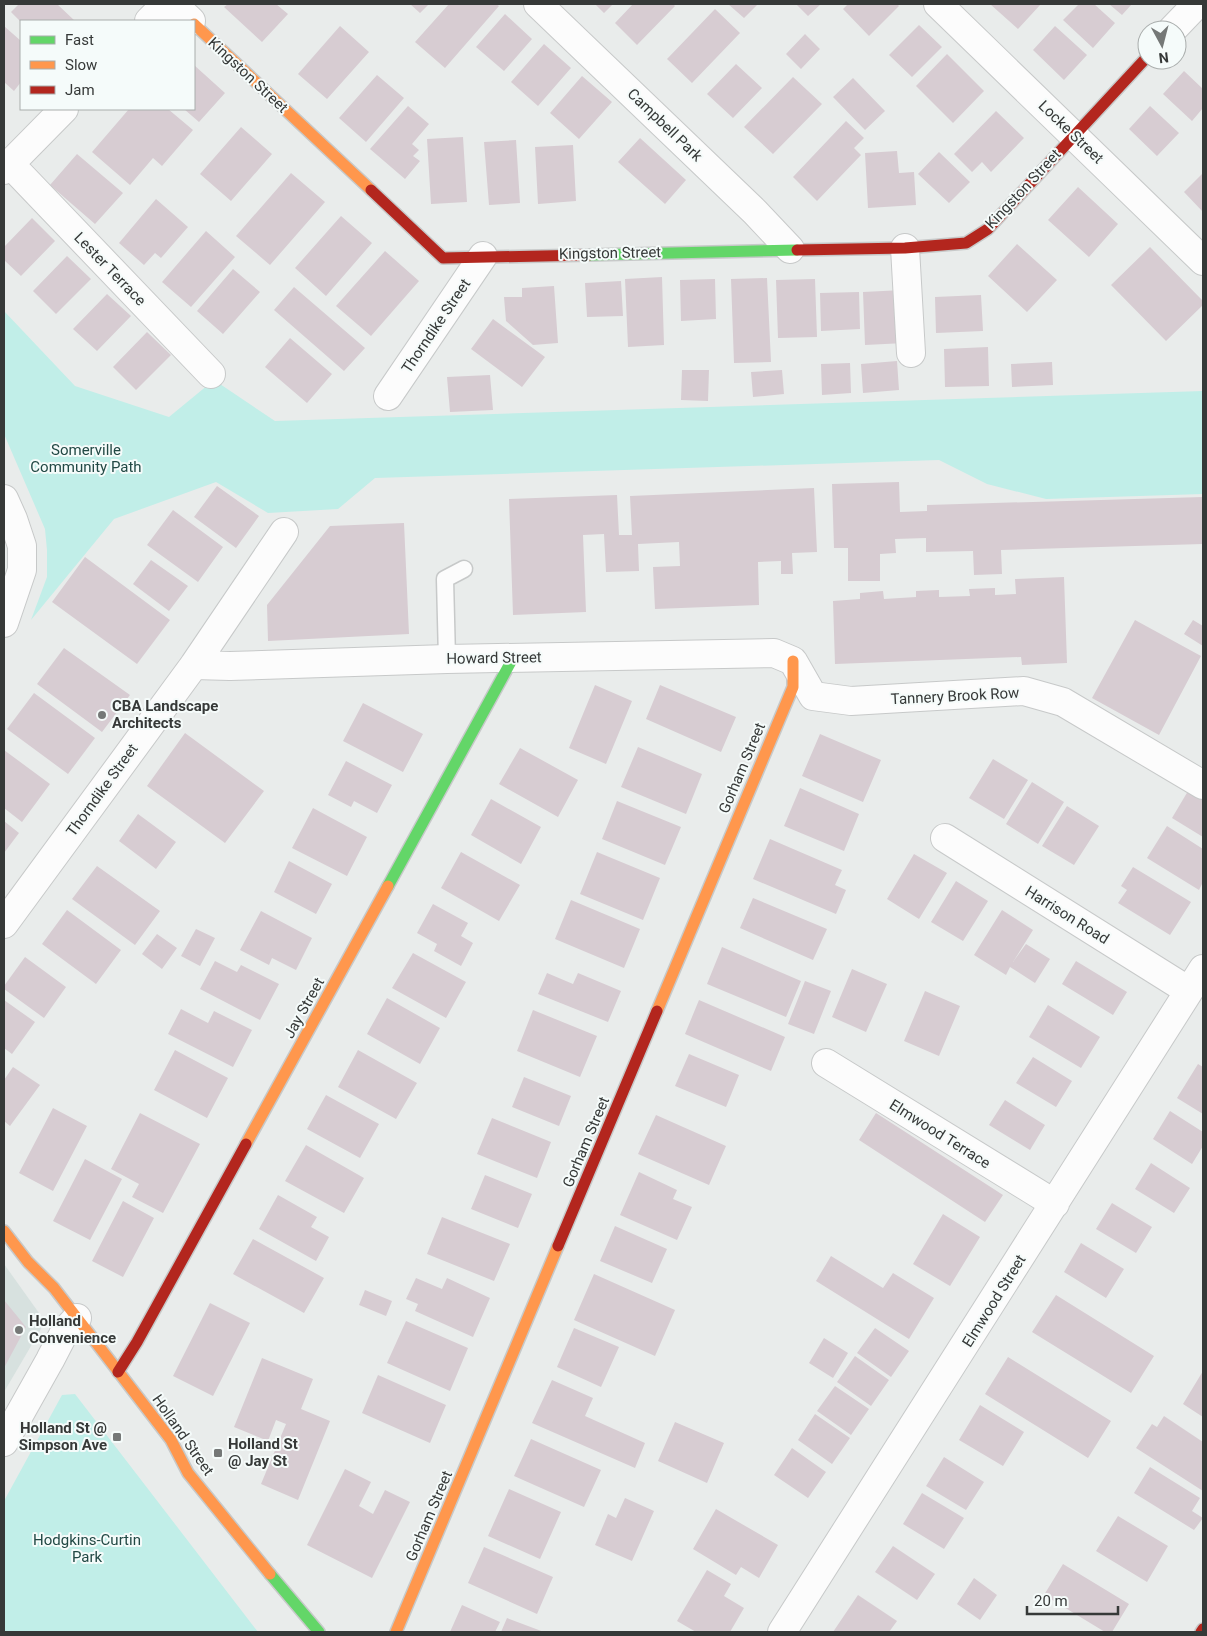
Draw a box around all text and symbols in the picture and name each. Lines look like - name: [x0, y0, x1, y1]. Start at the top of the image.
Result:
- legend: [20, 20, 195, 110]
- north arrow: [1137, 20, 1187, 70]
- text: Fast: [65, 31, 94, 49]
- street label: Kingston Street: [204, 33, 292, 117]
- text: N: [1158, 49, 1169, 66]
- text: Slow: [65, 56, 97, 74]
- text: Jam: [65, 81, 95, 99]
- street label: Campbell Park: [624, 85, 706, 165]
- street label: Locke Street: [1035, 97, 1107, 167]
- street label: Kingston Street: [981, 145, 1065, 233]
- street label: Lester Terrace: [70, 229, 150, 310]
- street label: Kingston Street: [559, 243, 661, 263]
- street label: Thorndike Street: [398, 275, 474, 377]
- park label: Somerville Community Path: [30, 441, 142, 476]
- street label: Howard Street: [446, 648, 542, 668]
- street label: Tannery Brook Row: [890, 684, 1020, 708]
- place label: CBA Landscape Architects: [112, 697, 218, 732]
- marker: CBA Landscape Architects: [96, 709, 108, 721]
- street label: Gorham Street: [715, 720, 769, 816]
- street label: Thorndike Street: [62, 740, 142, 840]
- street label: Harrison Road: [1022, 882, 1112, 948]
- street label: Jay Street: [280, 974, 328, 1042]
- street label: Gorham Street: [559, 1094, 613, 1190]
- street label: Elmwood Terrace: [886, 1096, 994, 1172]
- street label: Elmwood Street: [958, 1251, 1030, 1350]
- place label: Holland Convenience: [29, 1312, 116, 1347]
- marker: Holland Convenience: [13, 1324, 25, 1336]
- street label: Holland Street: [148, 1391, 218, 1479]
- place label: Holland St @ Simpson Ave: [19, 1419, 107, 1454]
- marker: Holland St @ Simpson Ave: [111, 1431, 123, 1443]
- place label: Holland St @ Jay St: [228, 1435, 298, 1470]
- marker: Holland St @ Jay St: [212, 1447, 224, 1459]
- street label: Gorham Street: [402, 1468, 456, 1564]
- park label: Hodgkins-Curtin Park: [33, 1531, 141, 1566]
- scale bar: [1027, 1584, 1118, 1616]
- text: 20 m: [1034, 1592, 1068, 1610]

